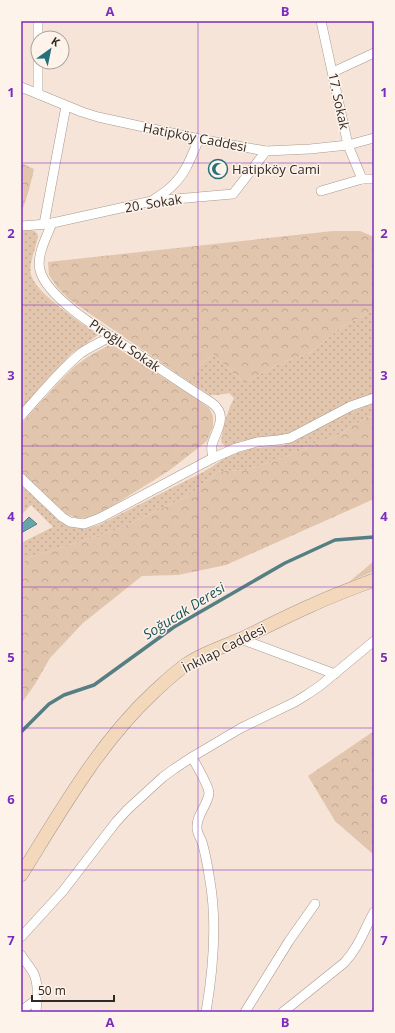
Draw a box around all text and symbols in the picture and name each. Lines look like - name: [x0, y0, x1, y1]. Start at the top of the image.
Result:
- text: A: [106, 2, 115, 20]
- text: B: [281, 2, 290, 20]
- north arrow: [30, 30, 70, 70]
- text: K: [49, 33, 63, 50]
- street label: 17. Sokak: [324, 71, 354, 131]
- text: 1: [7, 83, 15, 101]
- text: 1: [380, 83, 388, 101]
- street label: Hatipköy Caddesi: [142, 118, 248, 156]
- mosque icon: Hatipköy Cami: [207, 158, 229, 180]
- place label: Hatipköy Cami: [232, 160, 320, 178]
- street label: 20. Sokak: [123, 190, 183, 216]
- text: 2: [7, 224, 15, 242]
- text: 2: [380, 224, 388, 242]
- street label: Pıroğlu Sokak: [86, 315, 164, 375]
- text: 3: [7, 366, 15, 384]
- text: 3: [380, 366, 388, 384]
- text: 4: [7, 507, 15, 525]
- text: 4: [380, 507, 388, 525]
- water label: Soğucak Deresi: [139, 578, 229, 643]
- street label: İnkılap Caddesi: [179, 619, 269, 677]
- text: 5: [7, 648, 15, 666]
- text: 5: [380, 648, 388, 666]
- text: 6: [7, 790, 15, 808]
- text: 6: [380, 790, 388, 808]
- text: 7: [7, 931, 15, 949]
- text: 7: [380, 931, 388, 949]
- scale bar: [32, 977, 114, 1003]
- text: 50 m: [38, 982, 66, 999]
- text: A: [106, 1013, 115, 1031]
- text: B: [281, 1013, 290, 1031]

